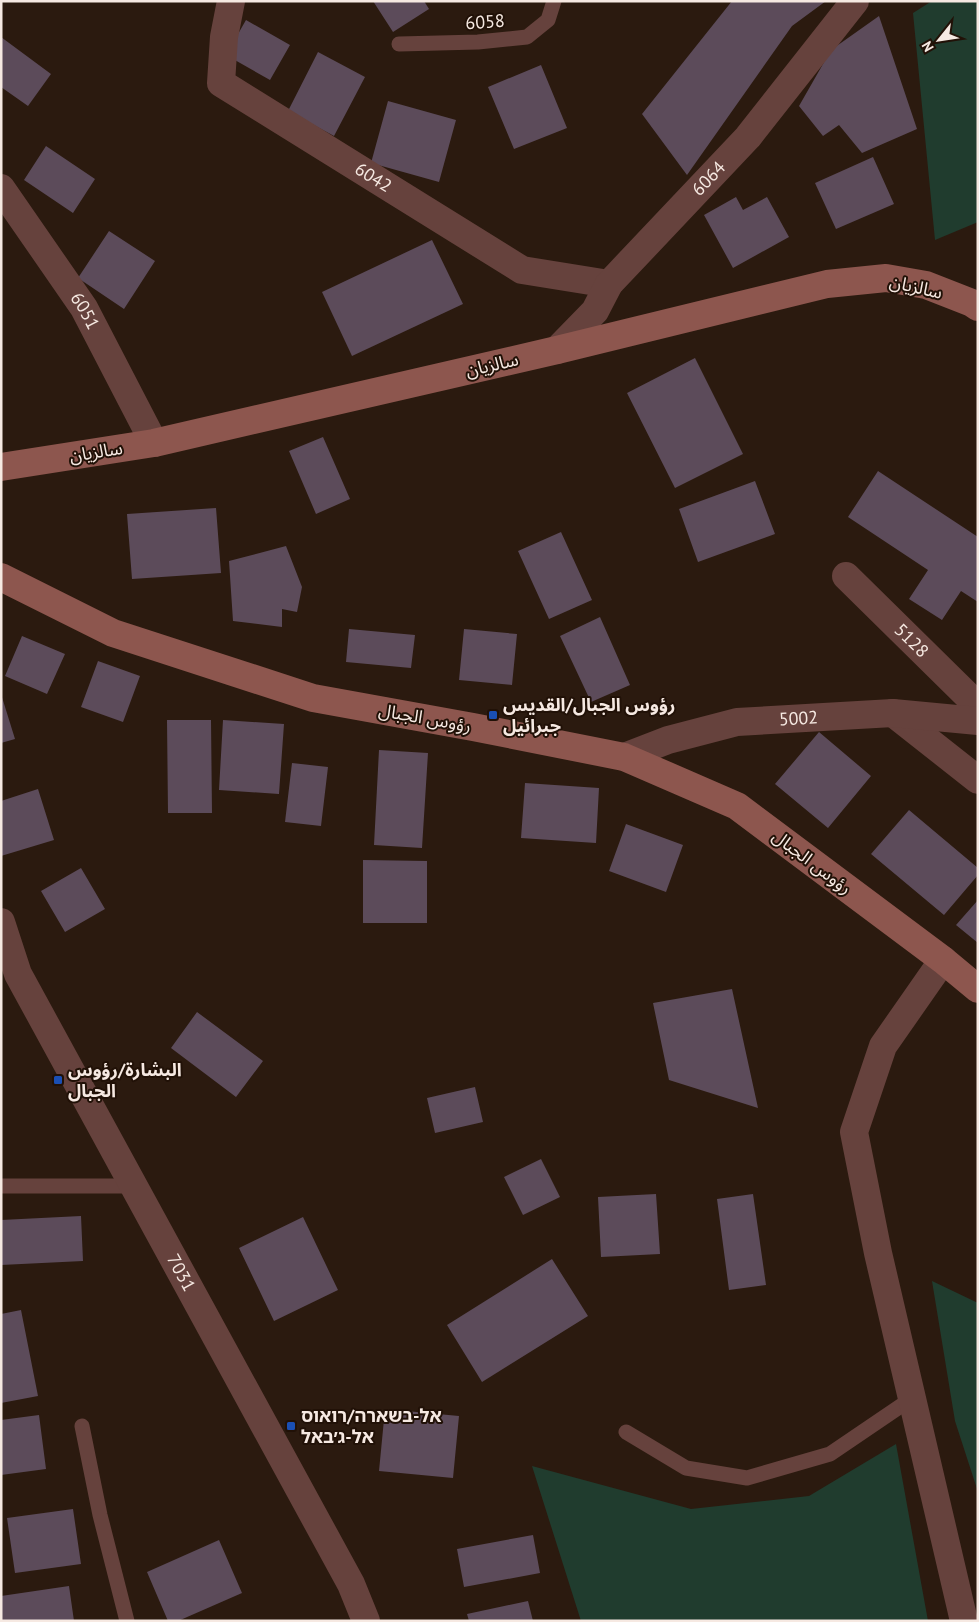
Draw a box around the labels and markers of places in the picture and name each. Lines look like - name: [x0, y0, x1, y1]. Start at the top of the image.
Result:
- place label: رؤوس الجبال/القديس جبرائيل: [503, 693, 675, 737]
- marker: رؤوس الجبال/القديس جبرائيل: [487, 709, 499, 721]
- place label: البشارة/رؤوس الجبال: [68, 1058, 182, 1102]
- marker: البشارة/رؤوس الجبال: [52, 1074, 64, 1086]
- place label: אל-בשארה/רואוס אל-ג׳באל: [301, 1404, 442, 1448]
- marker: אל-בשארה/רואוס אל-ג׳באל: [285, 1420, 297, 1432]

